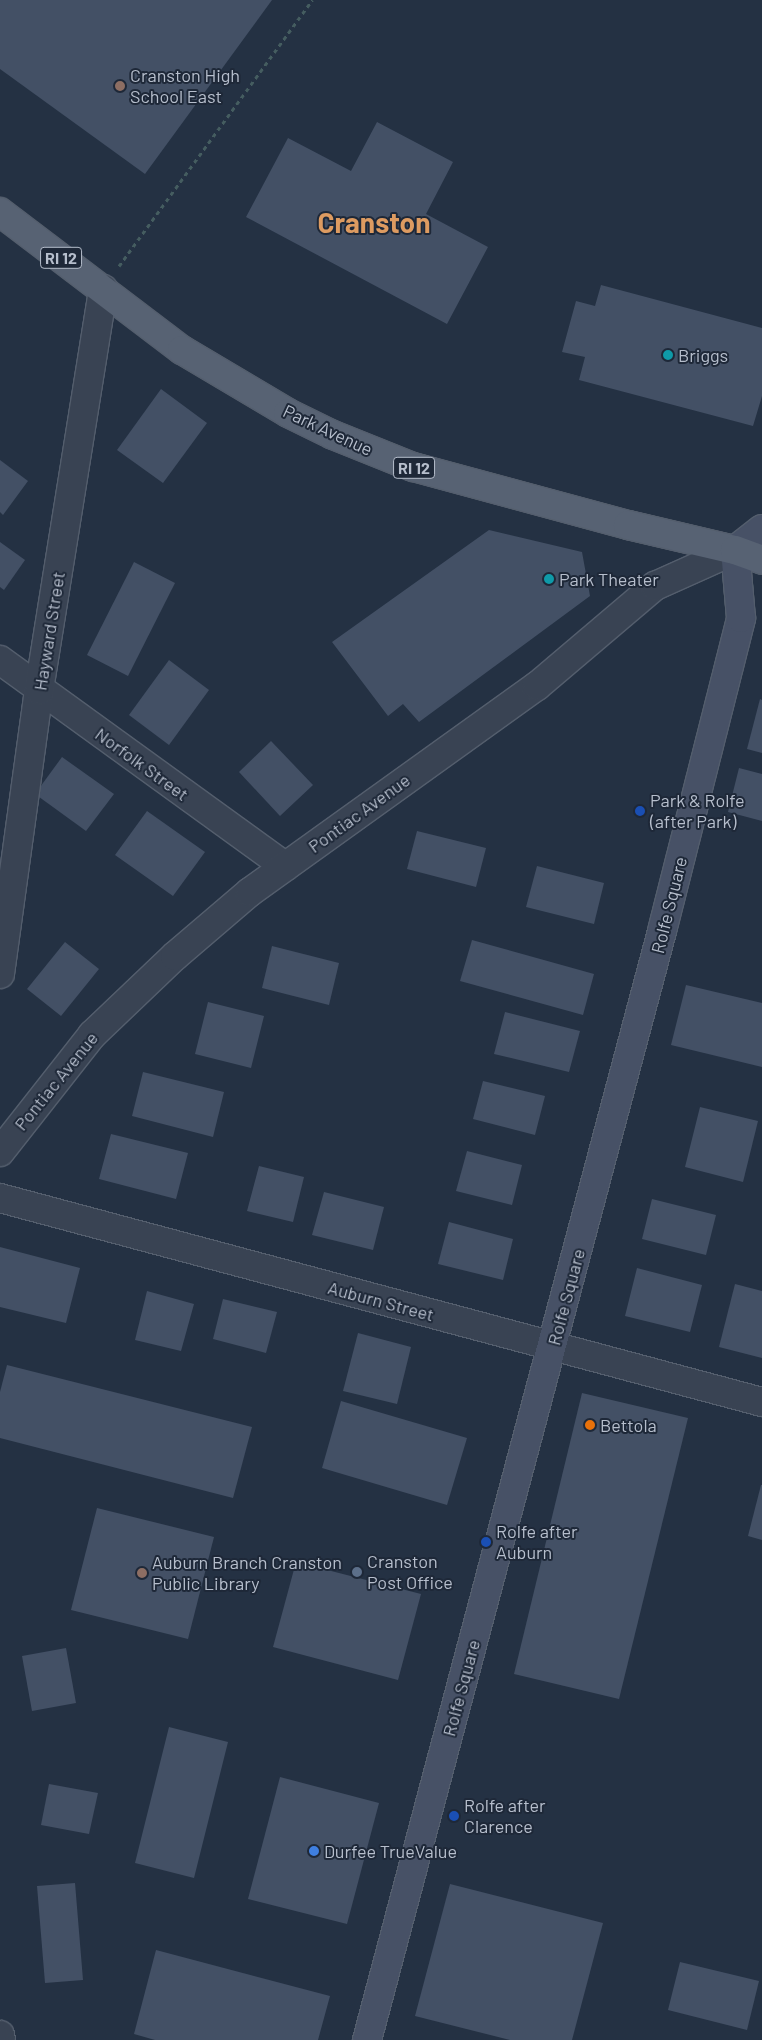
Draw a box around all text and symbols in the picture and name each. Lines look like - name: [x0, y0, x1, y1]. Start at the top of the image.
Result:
- place label: Cranston High School East: [130, 65, 240, 108]
- marker: Cranston High School East: [114, 80, 126, 92]
- district label: Cranston: [317, 205, 431, 239]
- road number: RI 12: [40, 244, 82, 272]
- place label: Briggs: [678, 344, 728, 366]
- marker: Briggs: [662, 349, 674, 361]
- street label: Park Avenue: [280, 400, 376, 460]
- road number: RI 12: [393, 454, 435, 482]
- place label: Park Theater: [559, 568, 659, 590]
- street label: Hayward Street: [29, 570, 69, 692]
- marker: Park Theater: [543, 573, 555, 585]
- street label: Norfolk Street: [91, 723, 193, 805]
- street label: Pontiac Avenue: [304, 769, 414, 857]
- place label: Park & Rolfe (after Park): [650, 790, 744, 832]
- marker: Park & Rolfe (after Park): [634, 805, 646, 817]
- street label: Rolfe Square: [647, 854, 691, 956]
- street label: Pontiac Avenue: [10, 1027, 102, 1135]
- street label: Rolfe Square: [543, 1246, 589, 1348]
- street label: Auburn Street: [326, 1276, 436, 1326]
- place label: Bettola: [600, 1414, 657, 1436]
- marker: Bettola: [584, 1419, 596, 1431]
- place label: Rolfe after Auburn: [496, 1521, 578, 1564]
- marker: Rolfe after Auburn: [480, 1536, 492, 1548]
- place label: Cranston Post Office: [367, 1551, 453, 1594]
- place label: Auburn Branch Cranston Public Library: [152, 1552, 342, 1595]
- marker: Cranston Post Office: [351, 1566, 363, 1578]
- marker: Auburn Branch Cranston Public Library: [136, 1567, 148, 1579]
- street label: Rolfe Square: [438, 1637, 484, 1739]
- place label: Rolfe after Clarence: [464, 1795, 546, 1838]
- marker: Rolfe after Clarence: [448, 1810, 460, 1822]
- place label: Durfee TrueValue: [324, 1840, 457, 1862]
- marker: Durfee TrueValue: [308, 1845, 320, 1857]

